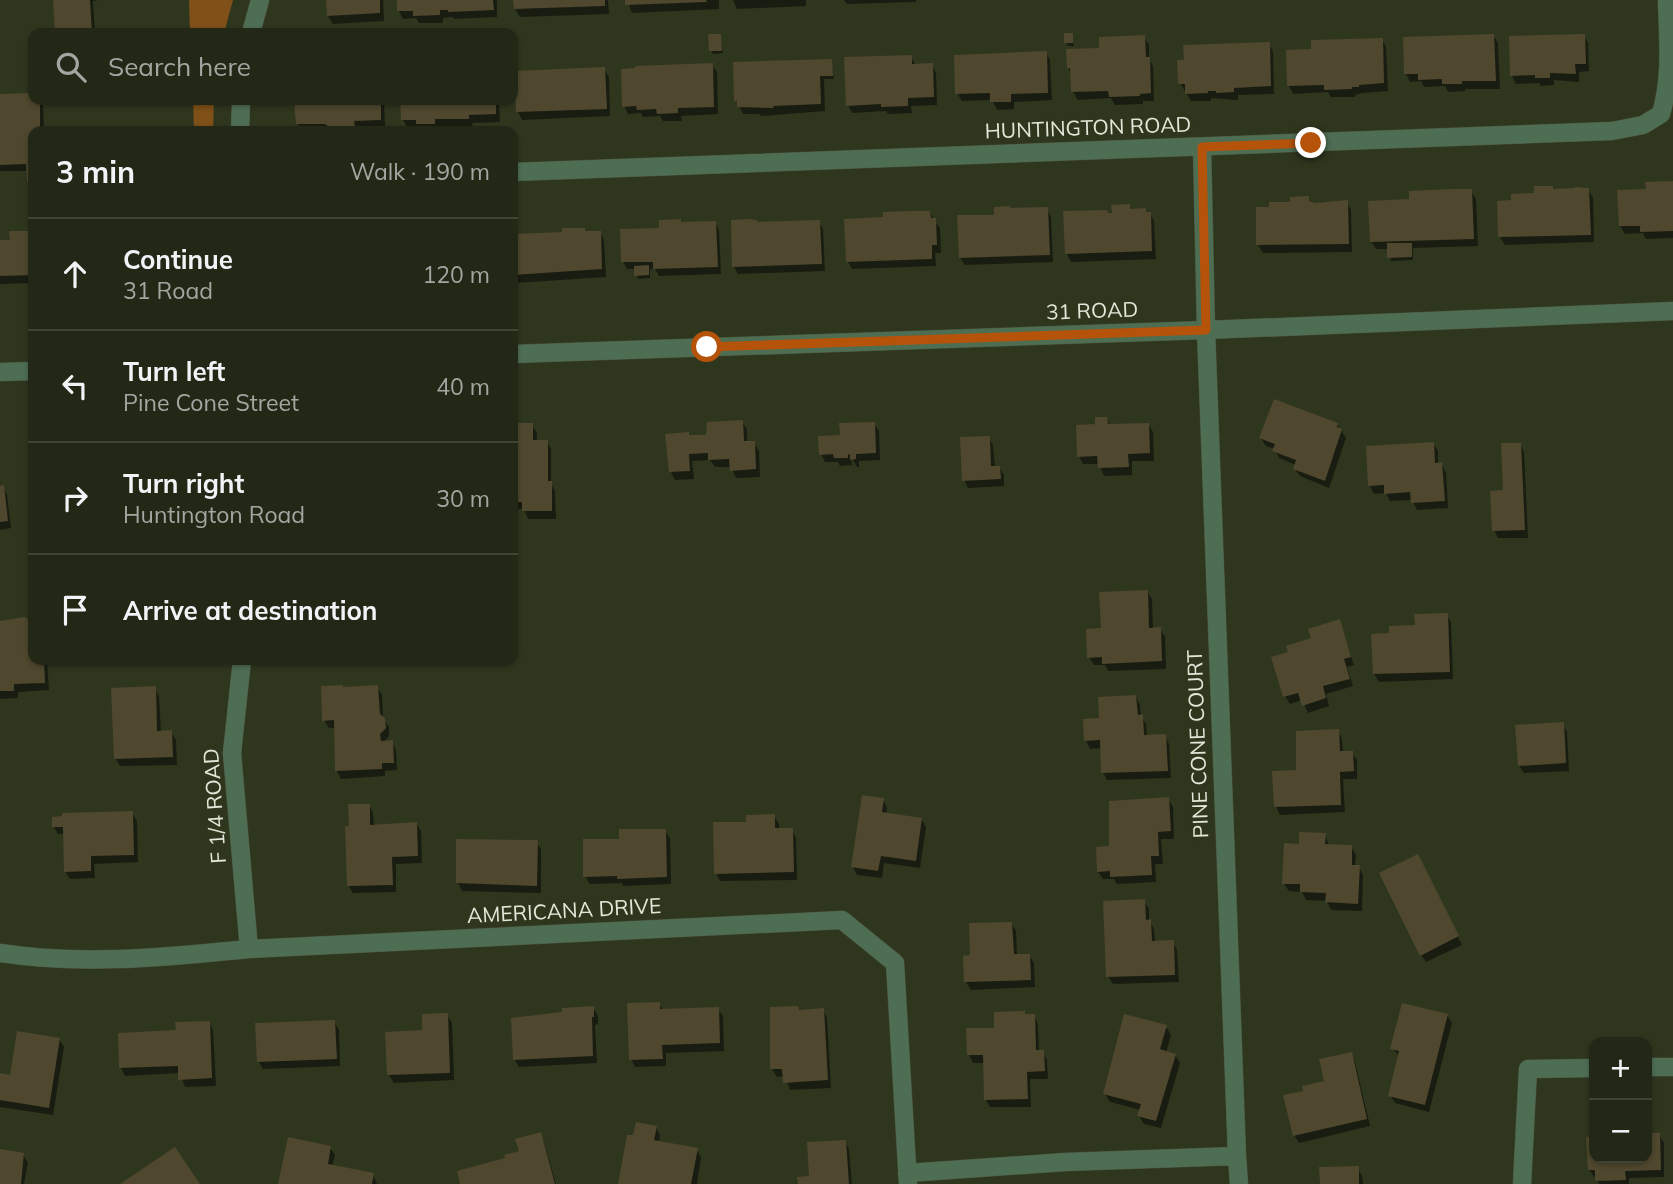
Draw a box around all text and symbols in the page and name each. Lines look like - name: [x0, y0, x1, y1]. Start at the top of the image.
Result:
- search box: [28, 28, 518, 105]
- icon: search: [52, 48, 90, 86]
- text: Search here: [108, 50, 251, 83]
- street label: HUNTINGTON ROAD: [984, 110, 1192, 144]
- route end: [1295, 127, 1326, 158]
- text: 3 min: [56, 153, 135, 191]
- text: Walk · 190 m: [350, 157, 490, 186]
- text: Continue: [123, 243, 233, 276]
- icon: ahead: [56, 255, 94, 293]
- text: 120 m: [422, 260, 490, 289]
- text: 31 Road: [123, 276, 213, 305]
- street label: 31 ROAD: [1045, 295, 1138, 325]
- route start: [691, 331, 722, 362]
- text: Turn left: [123, 355, 225, 388]
- icon: left: [56, 367, 94, 405]
- text: 40 m: [436, 372, 490, 401]
- text: Pine Cone Street: [123, 388, 299, 417]
- text: Turn right: [123, 467, 244, 500]
- icon: right: [56, 479, 94, 517]
- text: 30 m: [436, 484, 490, 513]
- text: Huntington Road: [123, 500, 305, 529]
- icon: arrive: [56, 591, 94, 629]
- text: Arrive at destination: [123, 594, 378, 627]
- street label: PINE CONE COURT: [1181, 649, 1213, 839]
- street label: F 1/4 ROAD: [197, 748, 231, 865]
- street label: AMERICANA DRIVE: [466, 892, 662, 928]
- map controls: [1589, 1037, 1652, 1163]
- button: +: [1589, 1037, 1652, 1100]
- button: −: [1589, 1100, 1652, 1163]

